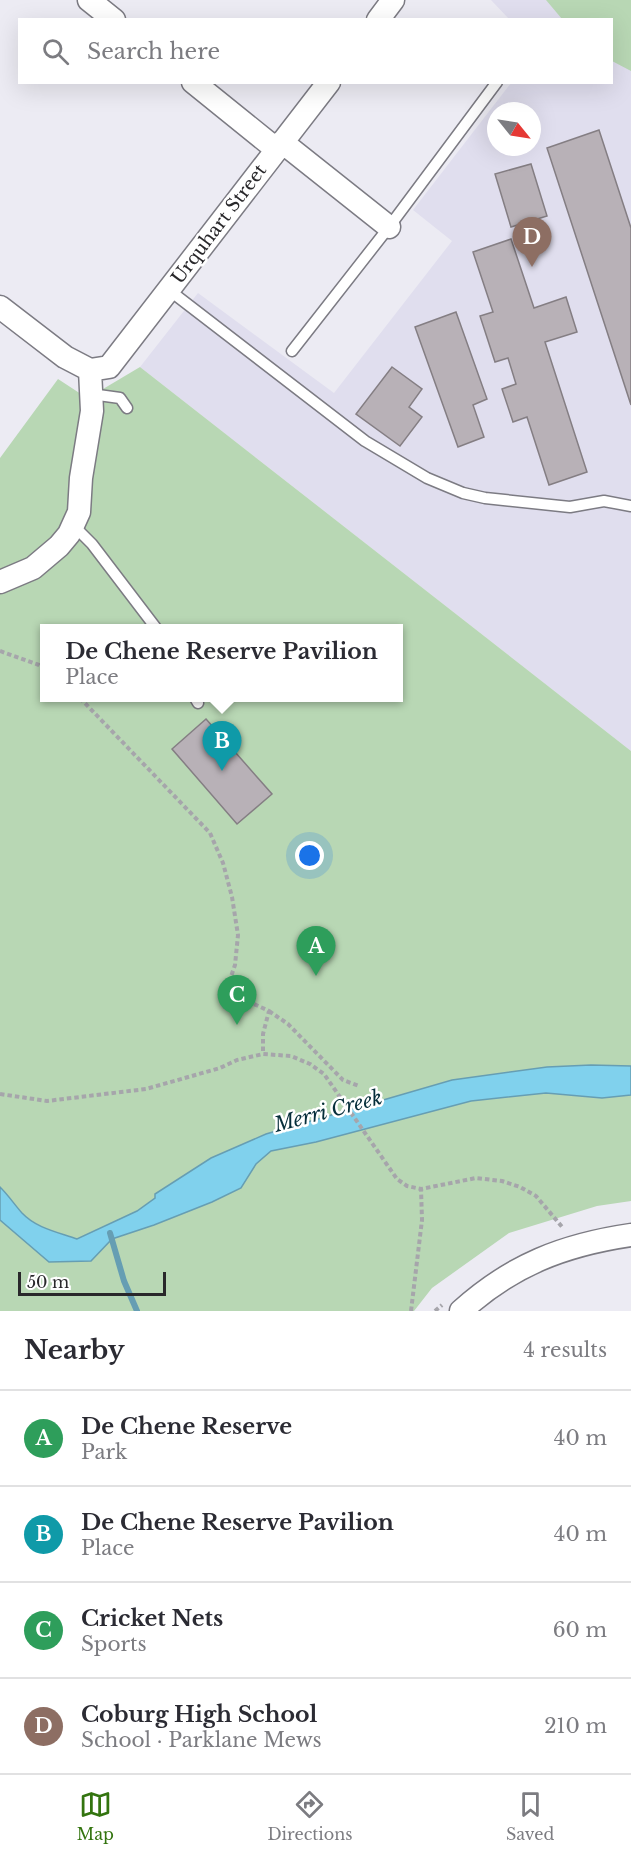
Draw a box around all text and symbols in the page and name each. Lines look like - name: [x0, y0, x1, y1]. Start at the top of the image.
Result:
- search box: [18, 18, 613, 84]
- icon: search: [39, 35, 72, 68]
- text: Search here: [87, 38, 220, 65]
- north arrow: [487, 102, 541, 156]
- street label: Urquhart Street: [167, 160, 271, 288]
- pin: D: [512, 218, 552, 267]
- popup: [40, 624, 403, 702]
- text: De Chene Reserve Pavilion: [65, 638, 378, 665]
- text: Place: [65, 665, 119, 689]
- pin: B: [202, 722, 242, 771]
- your location: [295, 841, 324, 870]
- pin: A: [296, 926, 336, 976]
- pin: C: [218, 976, 256, 1025]
- water label: Merri Creek: [270, 1085, 385, 1137]
- scale bar: [18, 1269, 166, 1296]
- text: 50 m: [27, 1272, 69, 1292]
- text: Nearby: [24, 1334, 125, 1366]
- text: 4 results: [523, 1338, 607, 1362]
- text: De Chene Reserve: [81, 1413, 292, 1440]
- text: A: [35, 1426, 52, 1450]
- text: 40 m: [554, 1426, 607, 1450]
- text: Park: [81, 1440, 127, 1464]
- text: De Chene Reserve Pavilion: [81, 1509, 394, 1536]
- text: B: [36, 1522, 51, 1546]
- text: 40 m: [554, 1522, 607, 1546]
- text: Place: [81, 1536, 135, 1560]
- text: Cricket Nets: [81, 1605, 223, 1632]
- text: C: [35, 1618, 52, 1642]
- text: 60 m: [553, 1618, 607, 1642]
- text: Sports: [81, 1632, 147, 1656]
- text: Coburg High School: [81, 1701, 317, 1728]
- text: D: [34, 1714, 53, 1738]
- text: 210 m: [544, 1714, 607, 1738]
- text: School · Parklane Mews: [81, 1728, 322, 1752]
- tab: Map: [77, 1788, 114, 1844]
- tab: Directions: [267, 1788, 352, 1844]
- tab: Saved: [506, 1788, 554, 1844]

